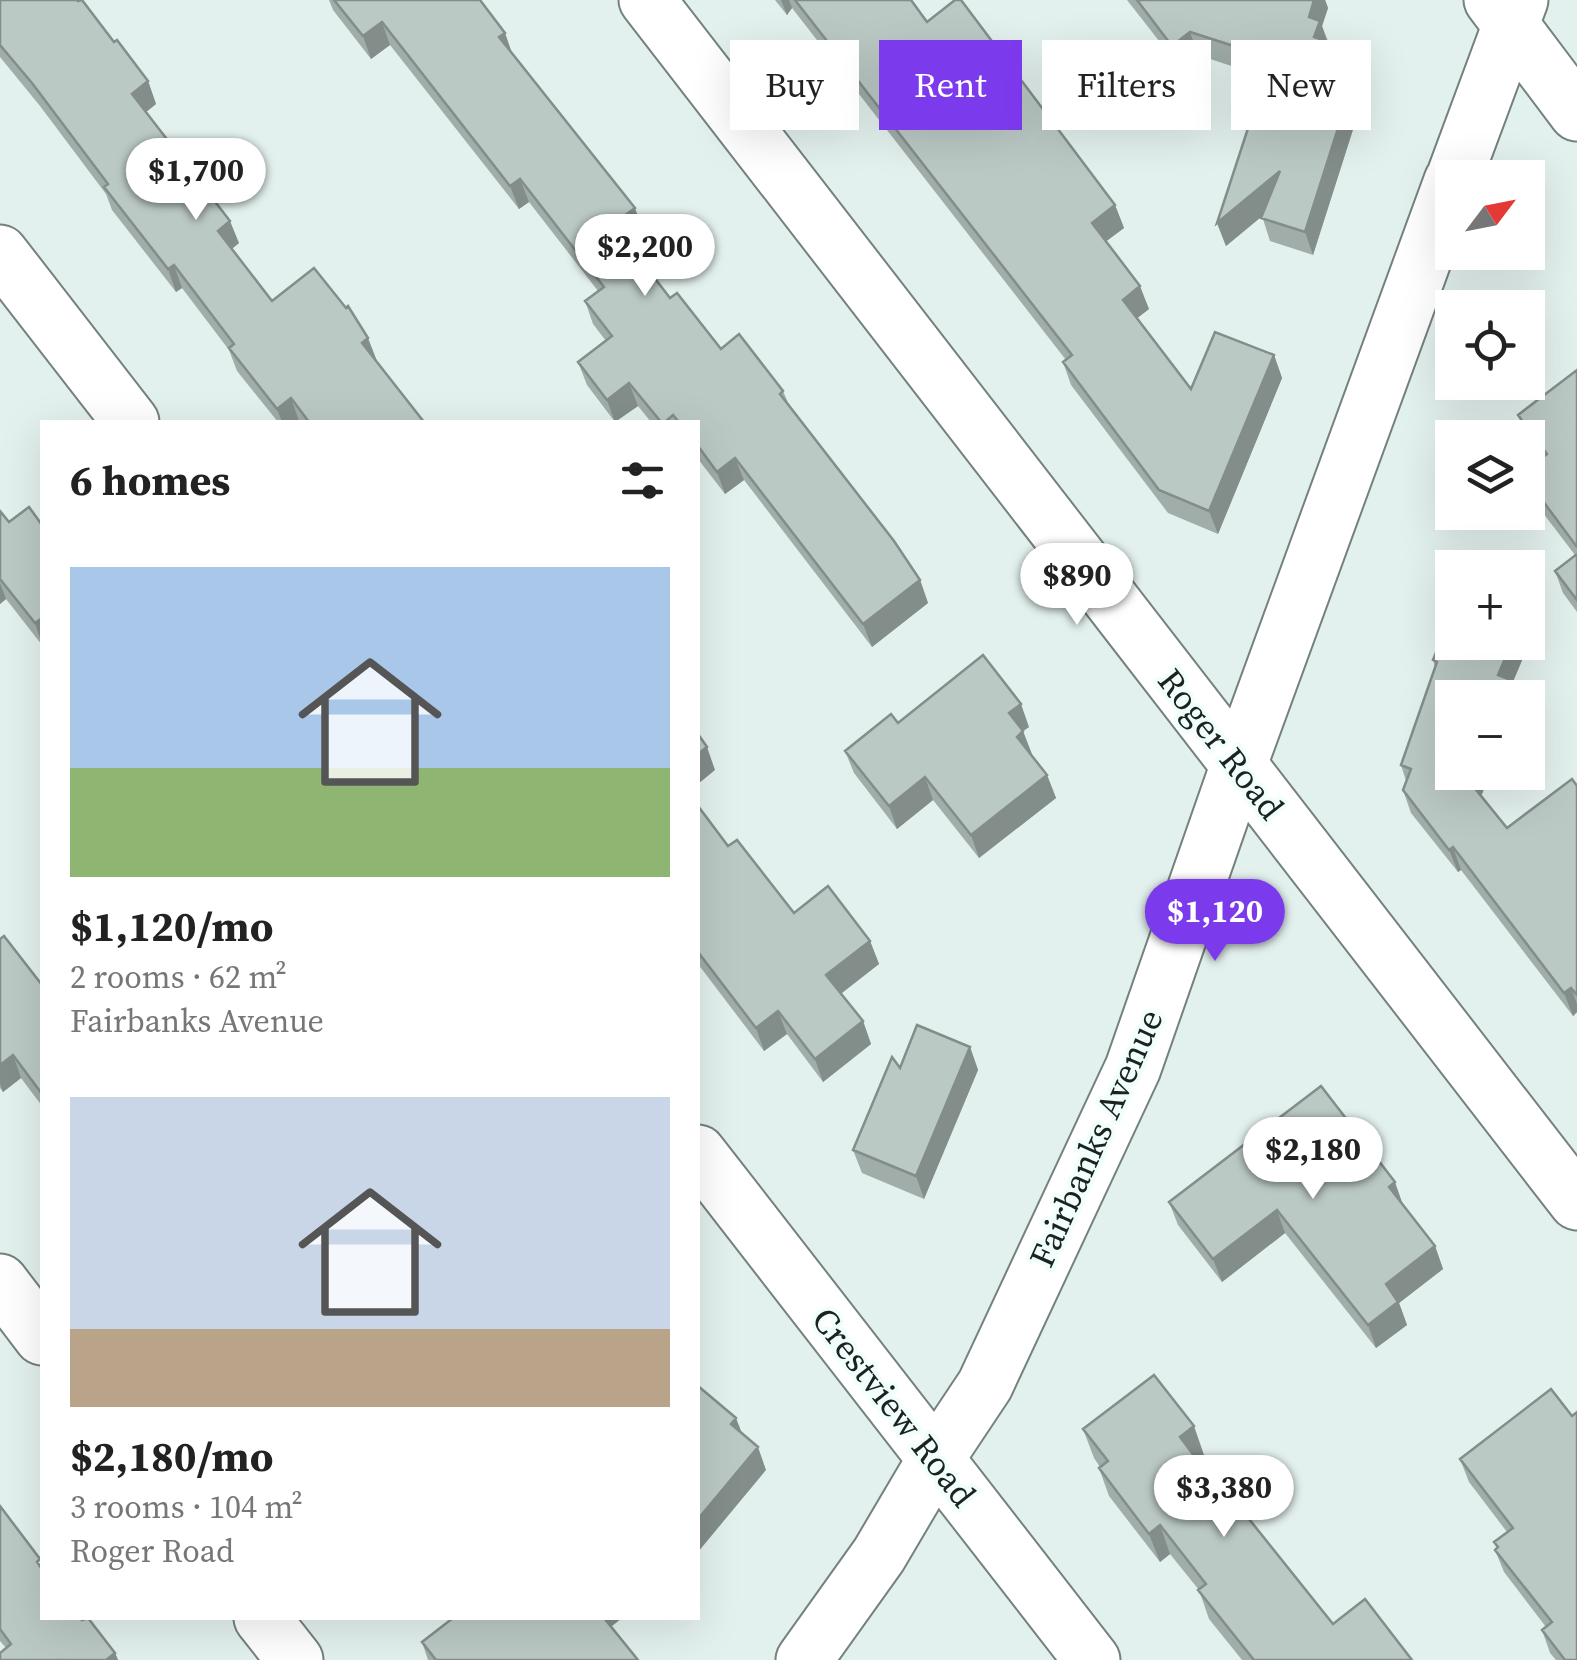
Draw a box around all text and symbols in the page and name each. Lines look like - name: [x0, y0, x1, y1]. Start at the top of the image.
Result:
- chip: Buy: [730, 40, 859, 130]
- chip: Rent: [879, 40, 1022, 130]
- chip: Filters: [1042, 40, 1211, 130]
- chip: New: [1231, 40, 1371, 130]
- pin: $1,700: [115, 138, 277, 223]
- text: $1,700: [148, 148, 244, 192]
- north arrow: [1435, 160, 1545, 270]
- map controls: [1435, 160, 1545, 790]
- pin: $2,200: [564, 214, 726, 299]
- text: $2,200: [597, 224, 693, 268]
- button: locate: [1435, 290, 1545, 400]
- button: layers: [1435, 420, 1545, 530]
- text: 6 homes: [70, 451, 230, 509]
- icon: filters: [615, 453, 670, 508]
- pin: $890: [1018, 543, 1136, 628]
- button: +: [1435, 550, 1545, 660]
- text: $890: [1042, 553, 1112, 597]
- icon: home: [280, 632, 460, 812]
- street label: Roger Road: [1147, 658, 1295, 830]
- button: −: [1435, 680, 1545, 790]
- pin: $1,120: [1134, 879, 1296, 964]
- text: $1,120: [1167, 889, 1263, 933]
- text: $1,120/mo: [70, 897, 273, 955]
- text: 2 rooms · 62 m²: [70, 955, 287, 999]
- text: Fairbanks Avenue: [70, 999, 324, 1043]
- street label: Fairbanks Avenue: [1018, 1001, 1174, 1275]
- pin: $2,180: [1232, 1117, 1394, 1202]
- text: $2,180: [1265, 1127, 1361, 1171]
- icon: home: [280, 1162, 460, 1342]
- street label: Crestview Road: [801, 1297, 987, 1517]
- text: $2,180/mo: [70, 1427, 273, 1485]
- pin: $3,380: [1143, 1455, 1305, 1540]
- text: $3,380: [1176, 1465, 1272, 1509]
- text: 3 rooms · 104 m²: [70, 1485, 303, 1529]
- text: Roger Road: [70, 1529, 234, 1573]

